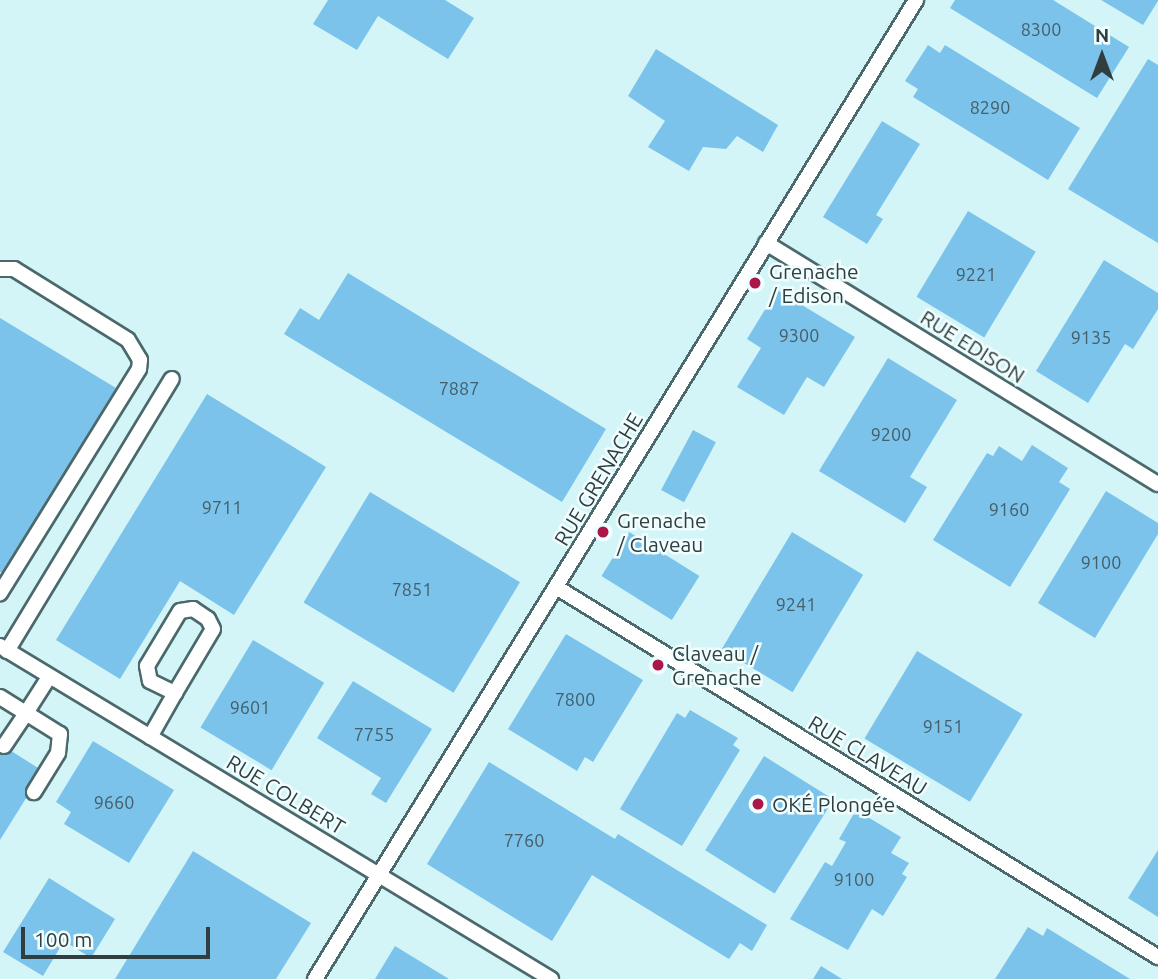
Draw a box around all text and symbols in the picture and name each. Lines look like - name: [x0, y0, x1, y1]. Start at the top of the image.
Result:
- house number: 8300: [1021, 18, 1061, 40]
- north arrow: [1067, 21, 1137, 91]
- text: N: [1095, 24, 1109, 46]
- house number: 8290: [970, 96, 1010, 118]
- place label: Grenache / Edison: [769, 258, 859, 308]
- house number: 9221: [956, 263, 996, 285]
- marker: Grenache / Edison: [747, 275, 763, 291]
- street label: RUE EDISON: [916, 304, 1030, 388]
- house number: 9300: [779, 324, 819, 346]
- house number: 9135: [1071, 326, 1111, 348]
- house number: 7887: [439, 377, 479, 399]
- street label: RUE GRENACHE: [548, 408, 648, 550]
- house number: 9200: [871, 423, 911, 445]
- house number: 9711: [202, 496, 242, 518]
- house number: 9160: [989, 498, 1029, 520]
- place label: Grenache / Claveau: [617, 507, 707, 557]
- marker: Grenache / Claveau: [595, 524, 611, 540]
- house number: 9100: [1081, 551, 1121, 573]
- house number: 7851: [392, 578, 432, 600]
- house number: 9241: [776, 593, 816, 615]
- place label: Claveau / Grenache: [672, 640, 762, 690]
- marker: Claveau / Grenache: [650, 657, 666, 673]
- house number: 7800: [555, 688, 595, 710]
- house number: 9601: [230, 696, 270, 718]
- street label: RUE CLAVEAU: [804, 710, 932, 800]
- house number: 9151: [923, 715, 963, 737]
- house number: 7755: [354, 723, 394, 745]
- street label: RUE COLBERT: [222, 749, 350, 839]
- house number: 9660: [94, 791, 134, 813]
- place label: OKÉ Plongée: [772, 791, 895, 817]
- marker: OKÉ Plongée: [750, 796, 766, 812]
- house number: 7760: [504, 829, 544, 851]
- house number: 9100: [834, 868, 874, 890]
- scale bar: [24, 912, 214, 956]
- text: 100 m: [34, 927, 92, 951]

